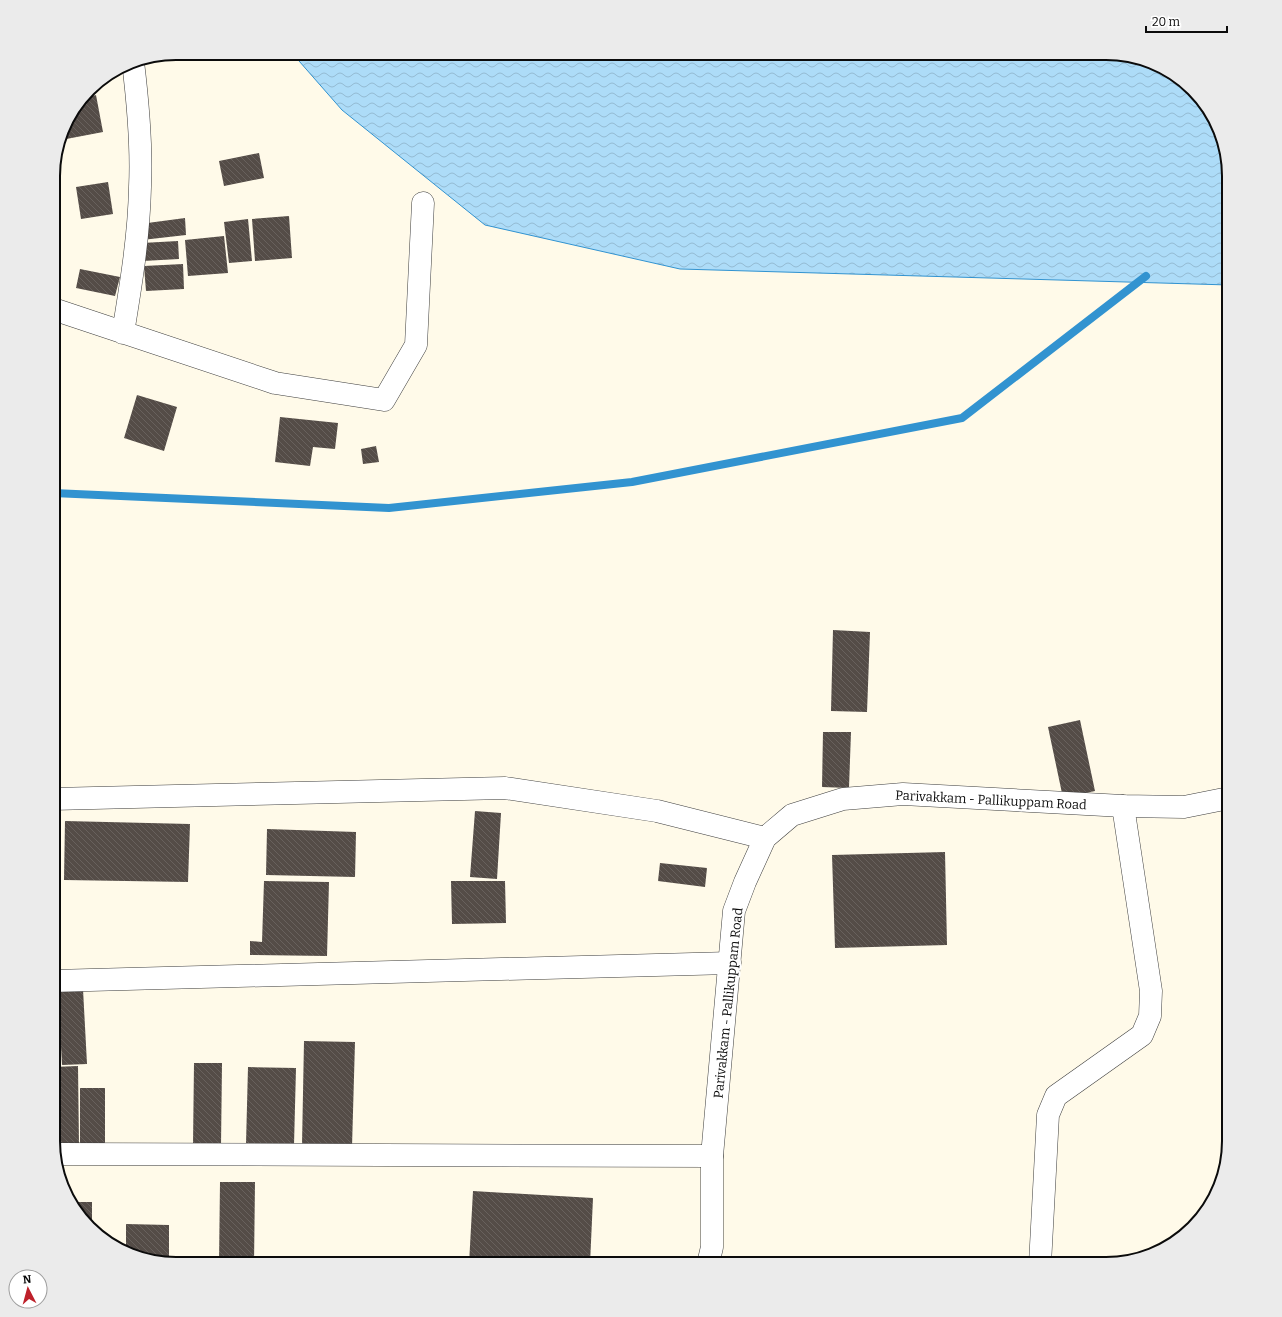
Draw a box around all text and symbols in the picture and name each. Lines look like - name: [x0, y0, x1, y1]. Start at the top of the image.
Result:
- scale bar: [1146, 8, 1227, 34]
- text: 20 m: [1152, 15, 1181, 29]
- street label: Parivakkam - Pallikuppam Road: [895, 787, 1087, 813]
- street label: Parivakkam - Pallikuppam Road: [711, 907, 746, 1099]
- north arrow: [8, 1269, 48, 1309]
- text: N: [22, 1273, 32, 1286]

